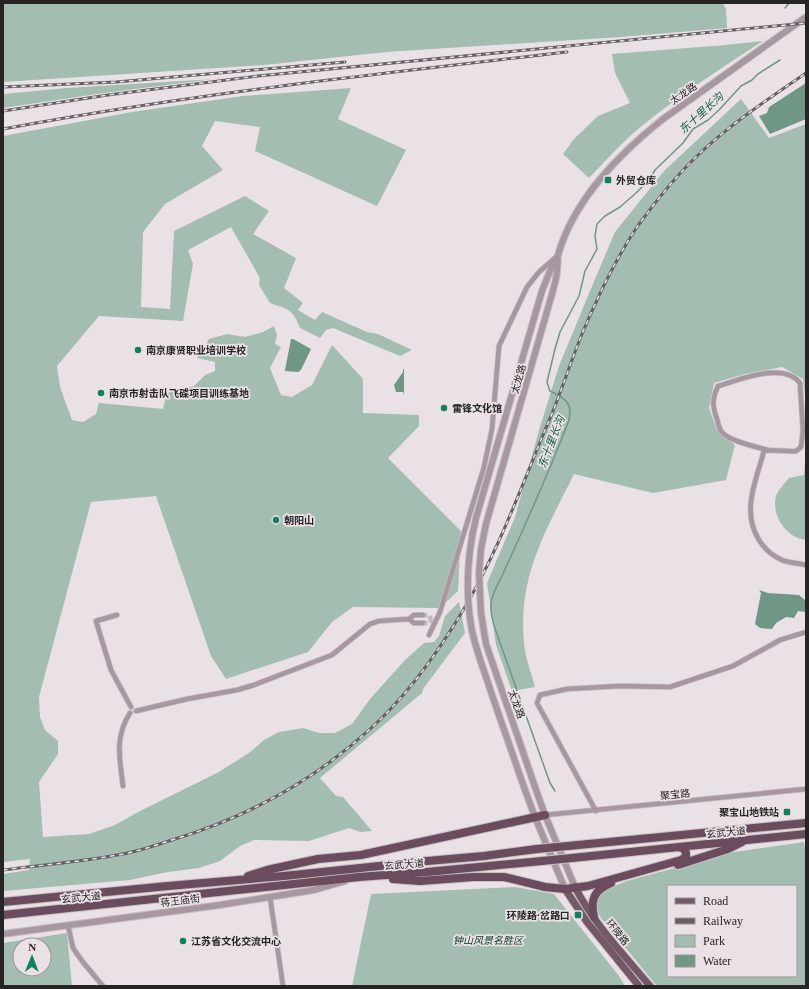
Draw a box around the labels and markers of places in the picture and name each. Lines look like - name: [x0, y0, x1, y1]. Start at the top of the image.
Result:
- marker: 外贸仓库: [603, 175, 613, 185]
- place label: 外贸仓库: [616, 175, 656, 186]
- place label: 南京康贤职业培训学校: [146, 344, 246, 356]
- marker: 南京康贤职业培训学校: [133, 345, 143, 355]
- place label: 南京市射击队飞碟项目训练基地: [109, 387, 249, 399]
- marker: 南京市射击队飞碟项目训练基地: [96, 388, 106, 398]
- place label: 雷锋文化馆: [452, 402, 502, 414]
- marker: 雷锋文化馆: [439, 403, 449, 413]
- marker: 朝阳山: [271, 515, 281, 525]
- place label: 朝阳山: [284, 515, 314, 526]
- place label: 聚宝山地铁站: [719, 807, 779, 818]
- marker: 聚宝山地铁站: [782, 807, 792, 817]
- place label: 环陵路·岔路口: [507, 910, 570, 921]
- marker: 环陵路·岔路口: [573, 910, 583, 920]
- place label: 江苏省文化交流中心: [191, 935, 281, 947]
- marker: 江苏省文化交流中心: [178, 936, 188, 946]

